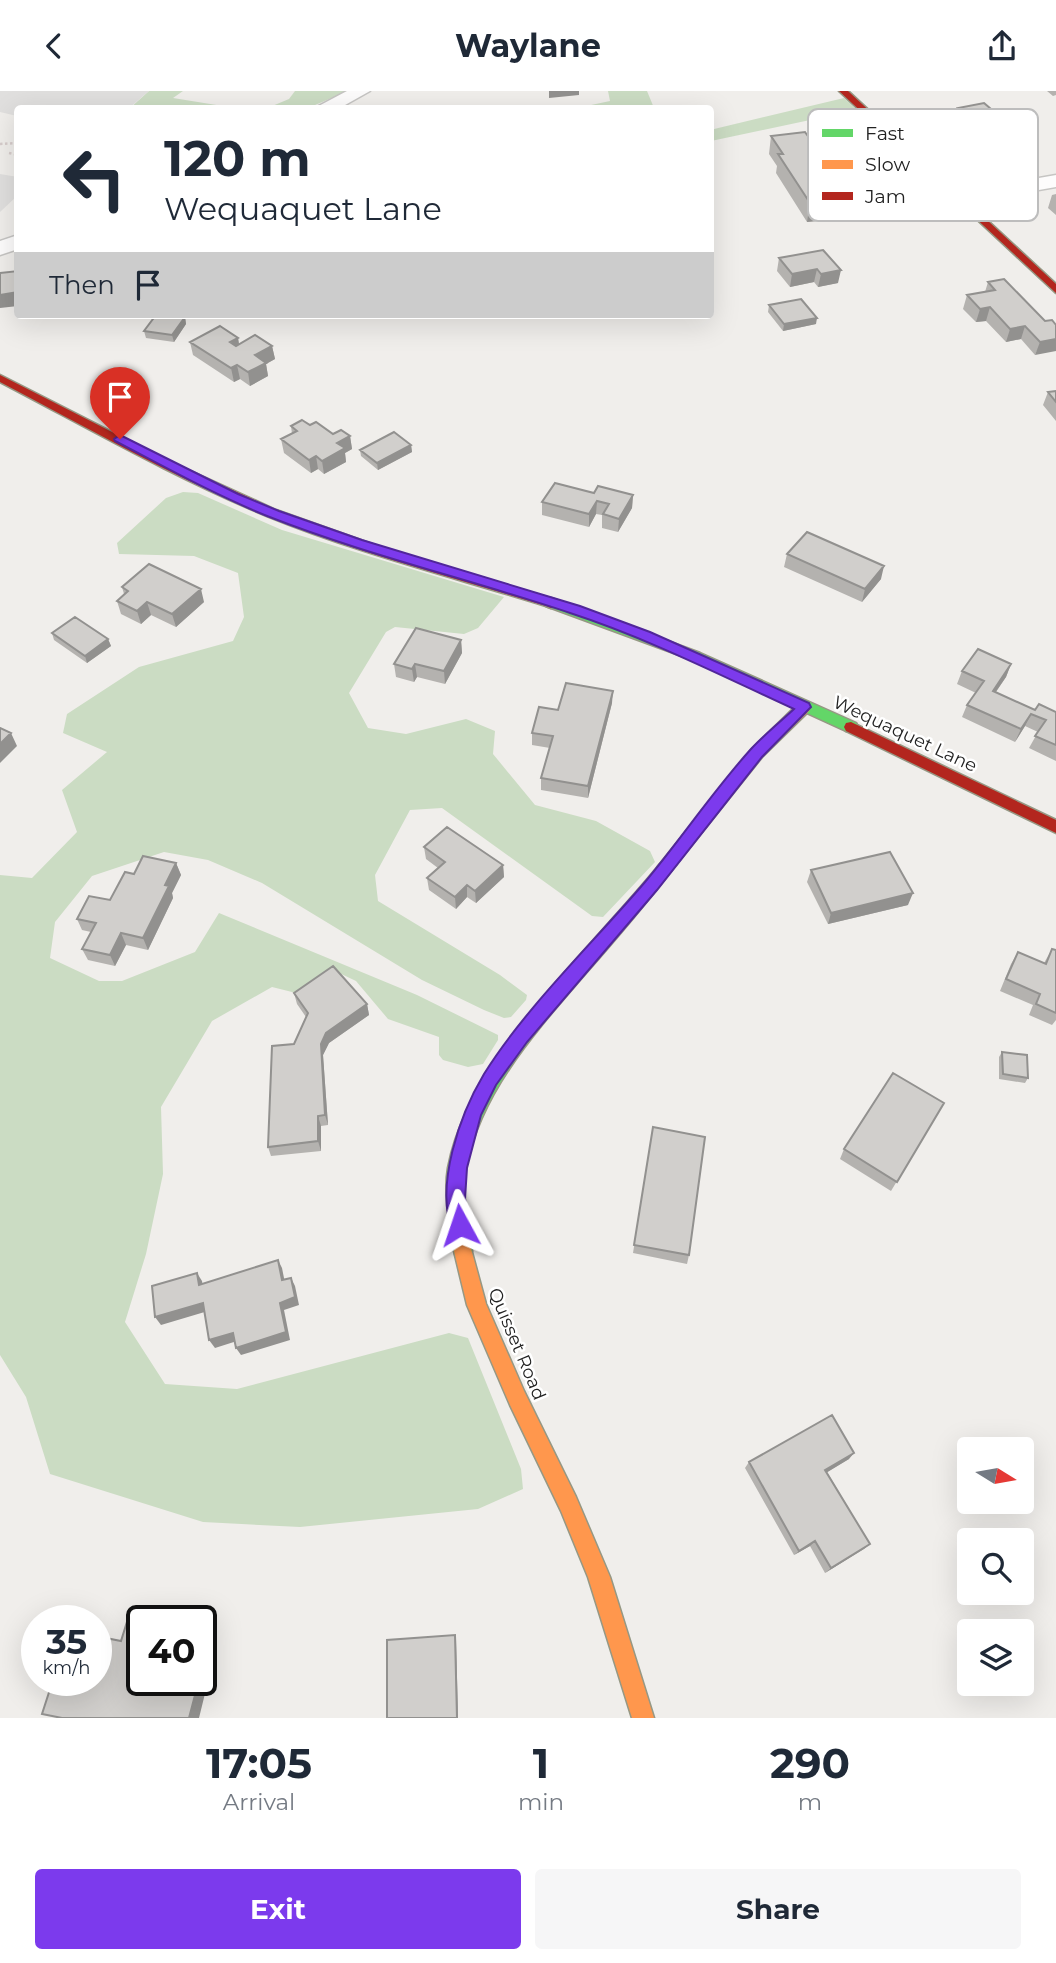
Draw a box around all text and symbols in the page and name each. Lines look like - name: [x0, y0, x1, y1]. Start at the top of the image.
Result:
- text: Waylane: [455, 26, 601, 65]
- icon: back: [35, 27, 73, 65]
- icon: share: [983, 27, 1021, 65]
- legend: [808, 109, 1038, 221]
- text: Fast: [865, 122, 905, 145]
- text: 120 m: [164, 129, 311, 188]
- icon: left: [49, 133, 140, 224]
- text: Slow: [865, 153, 910, 176]
- text: Jam: [864, 185, 906, 208]
- text: Wequaquet Lane: [164, 189, 442, 228]
- icon: arrive: [129, 266, 167, 304]
- text: Then: [49, 269, 115, 301]
- pin: [90, 367, 150, 439]
- icon: arrive: [101, 378, 139, 416]
- street label: Wequaquet Lane: [830, 691, 981, 777]
- position arrow: [423, 1188, 497, 1262]
- street label: Quisset Road: [484, 1285, 550, 1403]
- north arrow: [957, 1437, 1034, 1514]
- map controls: [957, 1437, 1034, 1696]
- button: search: [957, 1528, 1034, 1605]
- speed limit sign: 40: [126, 1605, 217, 1696]
- button: layers: [957, 1619, 1034, 1696]
- text: 35: [46, 1620, 87, 1663]
- text: km/h: [42, 1657, 91, 1679]
- text: 17:05: [206, 1737, 312, 1789]
- text: 1: [533, 1737, 549, 1789]
- text: 290: [770, 1737, 850, 1789]
- text: Arrival: [223, 1788, 295, 1816]
- text: min: [518, 1788, 564, 1816]
- text: m: [798, 1788, 822, 1816]
- button: Exit: [35, 1869, 521, 1949]
- button: Share: [535, 1869, 1021, 1949]

